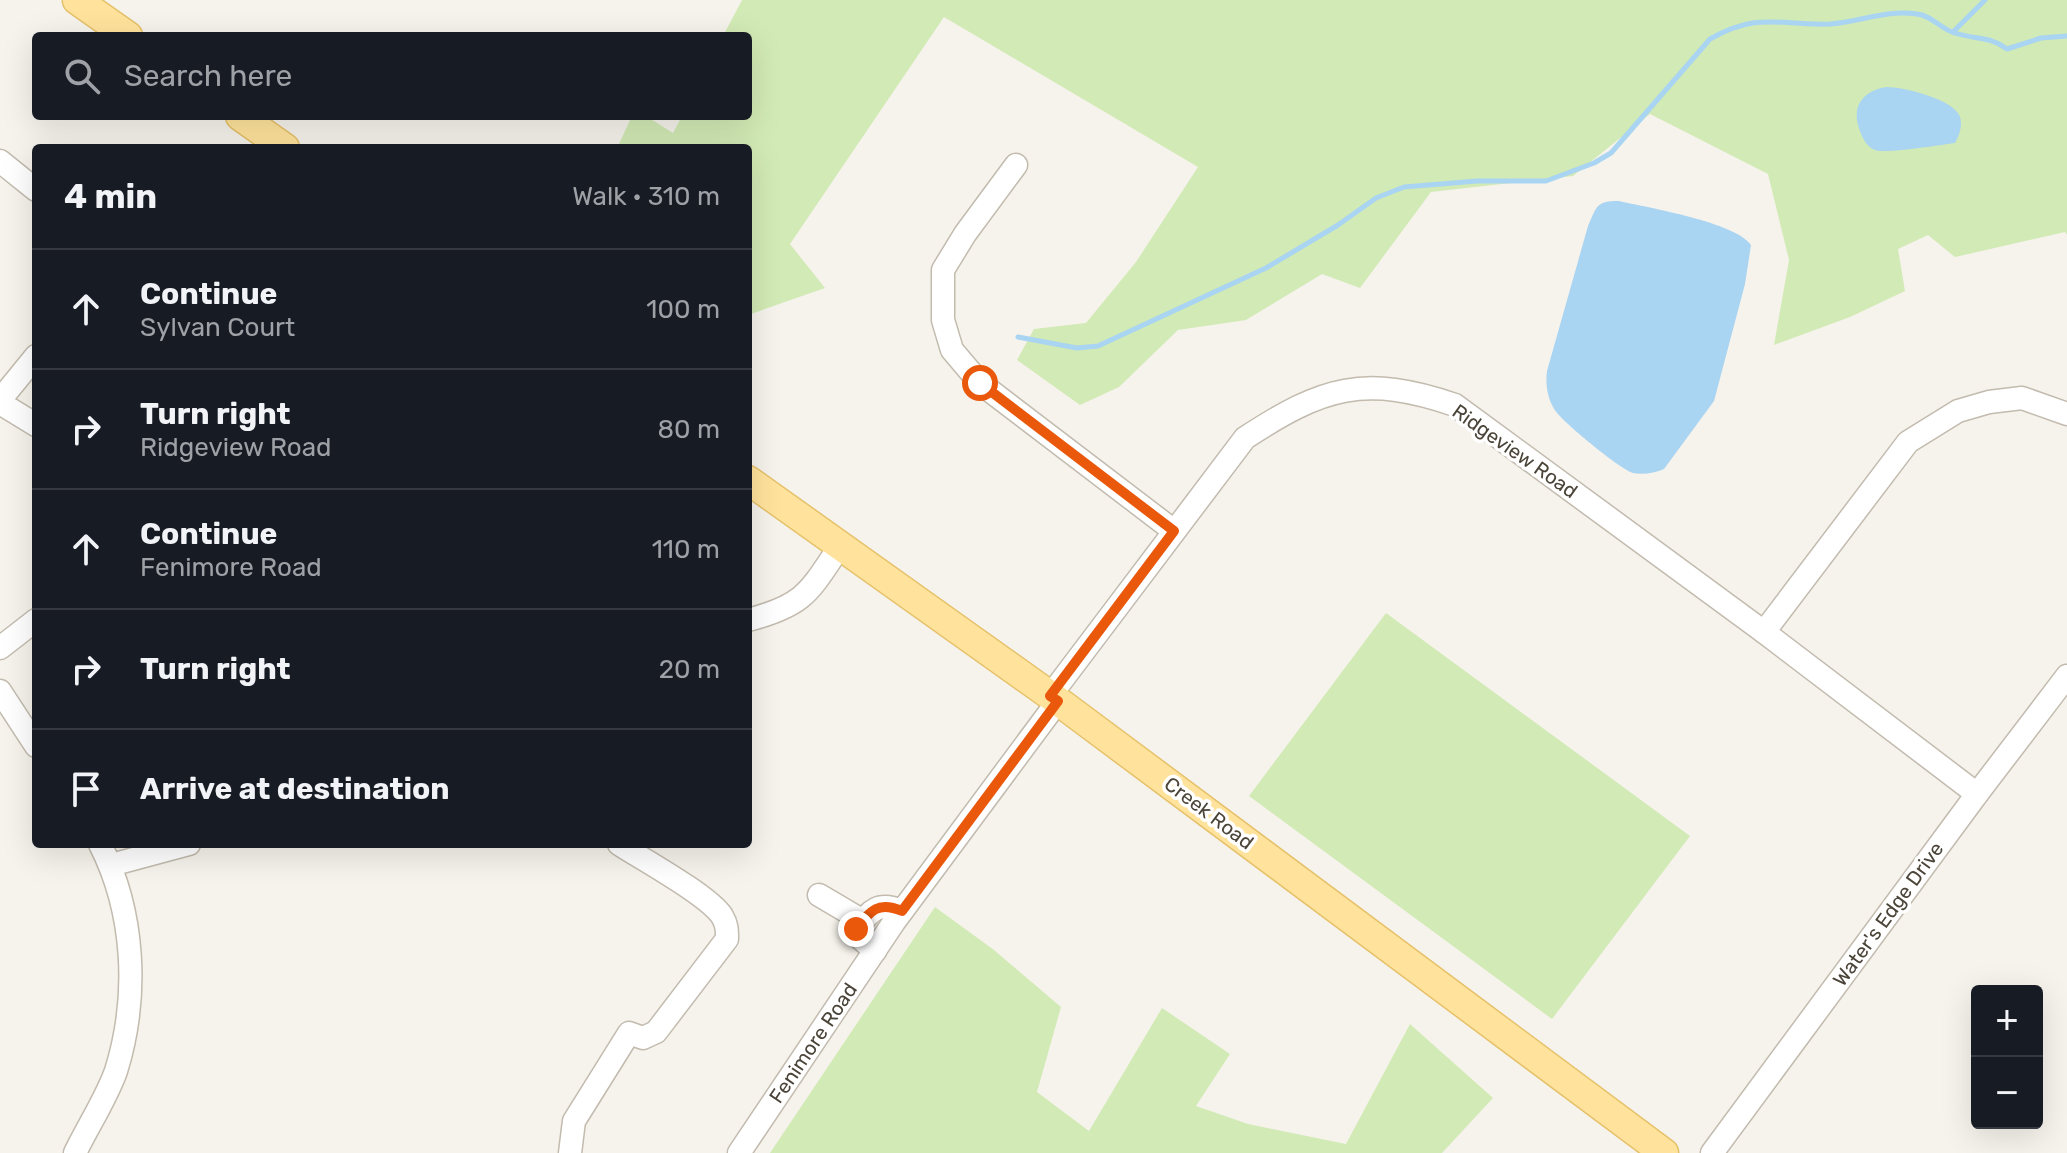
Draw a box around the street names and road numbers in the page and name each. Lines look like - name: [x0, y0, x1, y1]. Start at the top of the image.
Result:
- street label: Ridgeview Road: [1448, 399, 1582, 503]
- street label: Creek Road: [1160, 772, 1258, 854]
- street label: Water's Edge Drive: [1828, 837, 1948, 991]
- street label: Fenimore Road: [764, 978, 862, 1108]

